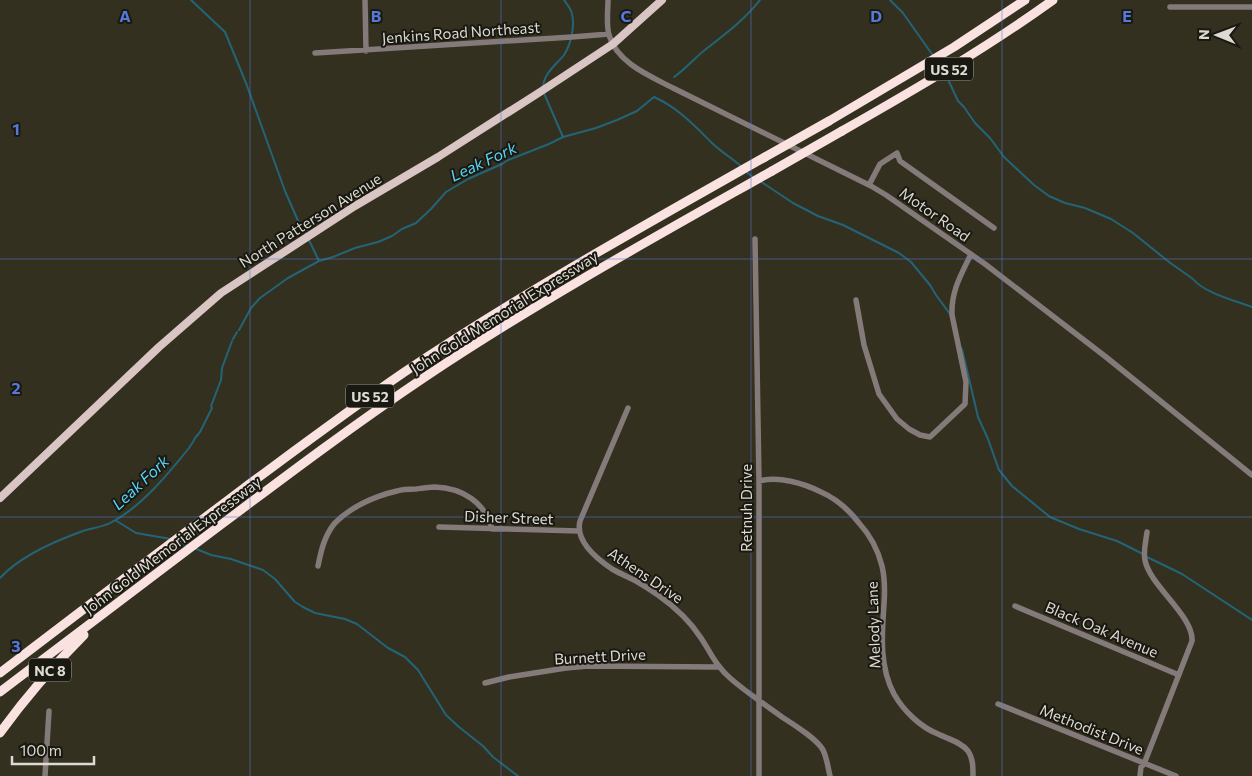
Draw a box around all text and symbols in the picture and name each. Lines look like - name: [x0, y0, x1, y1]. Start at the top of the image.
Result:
- text: A: [119, 6, 131, 25]
- text: B: [371, 6, 382, 25]
- text: C: [621, 6, 632, 25]
- text: D: [870, 6, 882, 25]
- text: E: [1122, 6, 1132, 25]
- north arrow: [1192, 10, 1242, 60]
- street label: Jenkins Road Northeast: [381, 17, 541, 47]
- text: N: [1195, 29, 1212, 40]
- road number: US 52: [925, 58, 973, 80]
- text: 1: [12, 119, 20, 138]
- water label: Leak Fork: [447, 137, 520, 185]
- street label: North Patterson Avenue: [236, 169, 384, 271]
- street label: Motor Road: [896, 183, 974, 245]
- street label: John Gold Memorial Expressway: [407, 247, 601, 377]
- text: 2: [11, 378, 21, 397]
- road number: US 52: [346, 384, 394, 408]
- water label: Leak Fork: [108, 451, 173, 513]
- street label: Retnuh Drive: [737, 464, 755, 552]
- street label: John Gold Memorial Expressway: [80, 472, 264, 618]
- street label: Disher Street: [464, 506, 554, 528]
- street label: Athens Drive: [605, 543, 687, 607]
- street label: Melody Lane: [862, 581, 884, 669]
- street label: Black Oak Avenue: [1043, 597, 1161, 661]
- text: 3: [11, 636, 21, 655]
- street label: Burnett Drive: [554, 645, 646, 667]
- road number: NC 8: [29, 658, 71, 682]
- street label: Methodist Drive: [1037, 700, 1147, 758]
- scale bar: [12, 734, 95, 766]
- text: 100 m: [20, 741, 62, 759]

